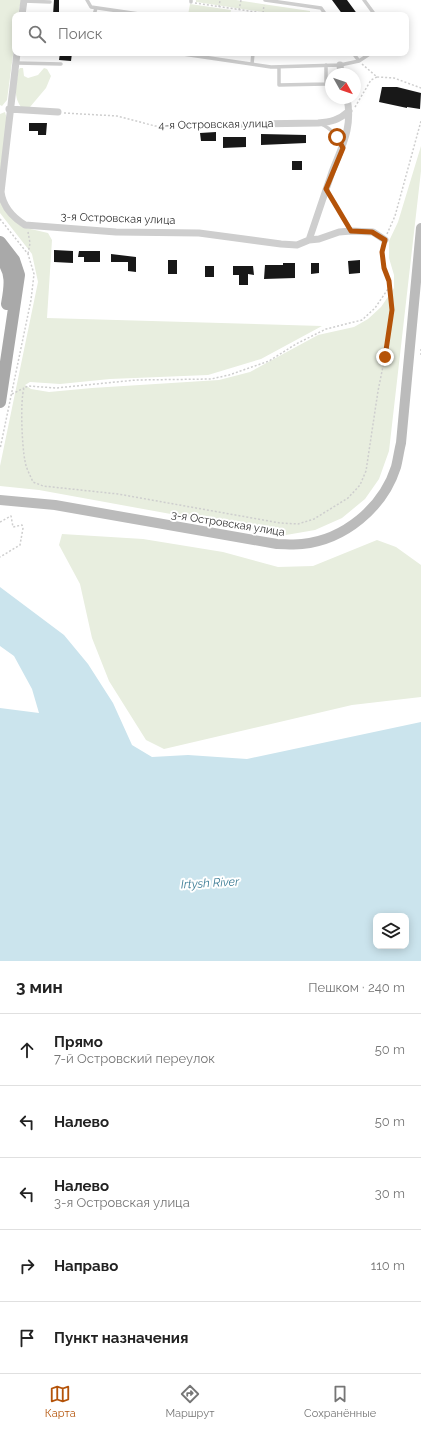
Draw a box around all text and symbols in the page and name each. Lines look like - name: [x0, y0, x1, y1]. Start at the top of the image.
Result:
- search box: [12, 12, 409, 56]
- icon: search: [26, 23, 48, 45]
- text: Поиск: [58, 25, 103, 43]
- north arrow: [325, 68, 361, 104]
- street label: 4-я Островская улица: [158, 117, 274, 132]
- route start: [328, 128, 346, 146]
- street label: 3-я Островская улица: [60, 210, 176, 227]
- route end: [376, 348, 394, 366]
- street label: 3-я Островская улица: [170, 508, 286, 539]
- water label: Irtysh River: [180, 874, 240, 892]
- map controls: [373, 913, 409, 949]
- button: layers: [373, 913, 409, 949]
- text: 3 мин: [16, 977, 63, 997]
- text: Пешком · 240 m: [308, 980, 405, 995]
- text: Прямо: [54, 1033, 103, 1051]
- icon: ahead: [16, 1039, 38, 1061]
- text: 50 m: [375, 1042, 405, 1057]
- text: 7-й Островский переулок: [54, 1051, 215, 1066]
- icon: left: [16, 1111, 38, 1133]
- text: Налево: [54, 1113, 109, 1131]
- text: 50 m: [375, 1114, 405, 1129]
- text: Налево: [54, 1177, 109, 1195]
- icon: left: [16, 1183, 38, 1205]
- text: 30 m: [375, 1186, 405, 1201]
- text: 3-я Островская улица: [54, 1195, 190, 1210]
- icon: right: [16, 1255, 38, 1277]
- text: Направо: [54, 1257, 118, 1275]
- text: 110 m: [371, 1258, 405, 1273]
- icon: arrive: [16, 1327, 38, 1349]
- text: Пункт назначения: [54, 1329, 188, 1347]
- tab: Карта: [45, 1383, 76, 1420]
- tab: Маршрут: [165, 1383, 214, 1420]
- tab: Сохранённые: [304, 1383, 376, 1420]

